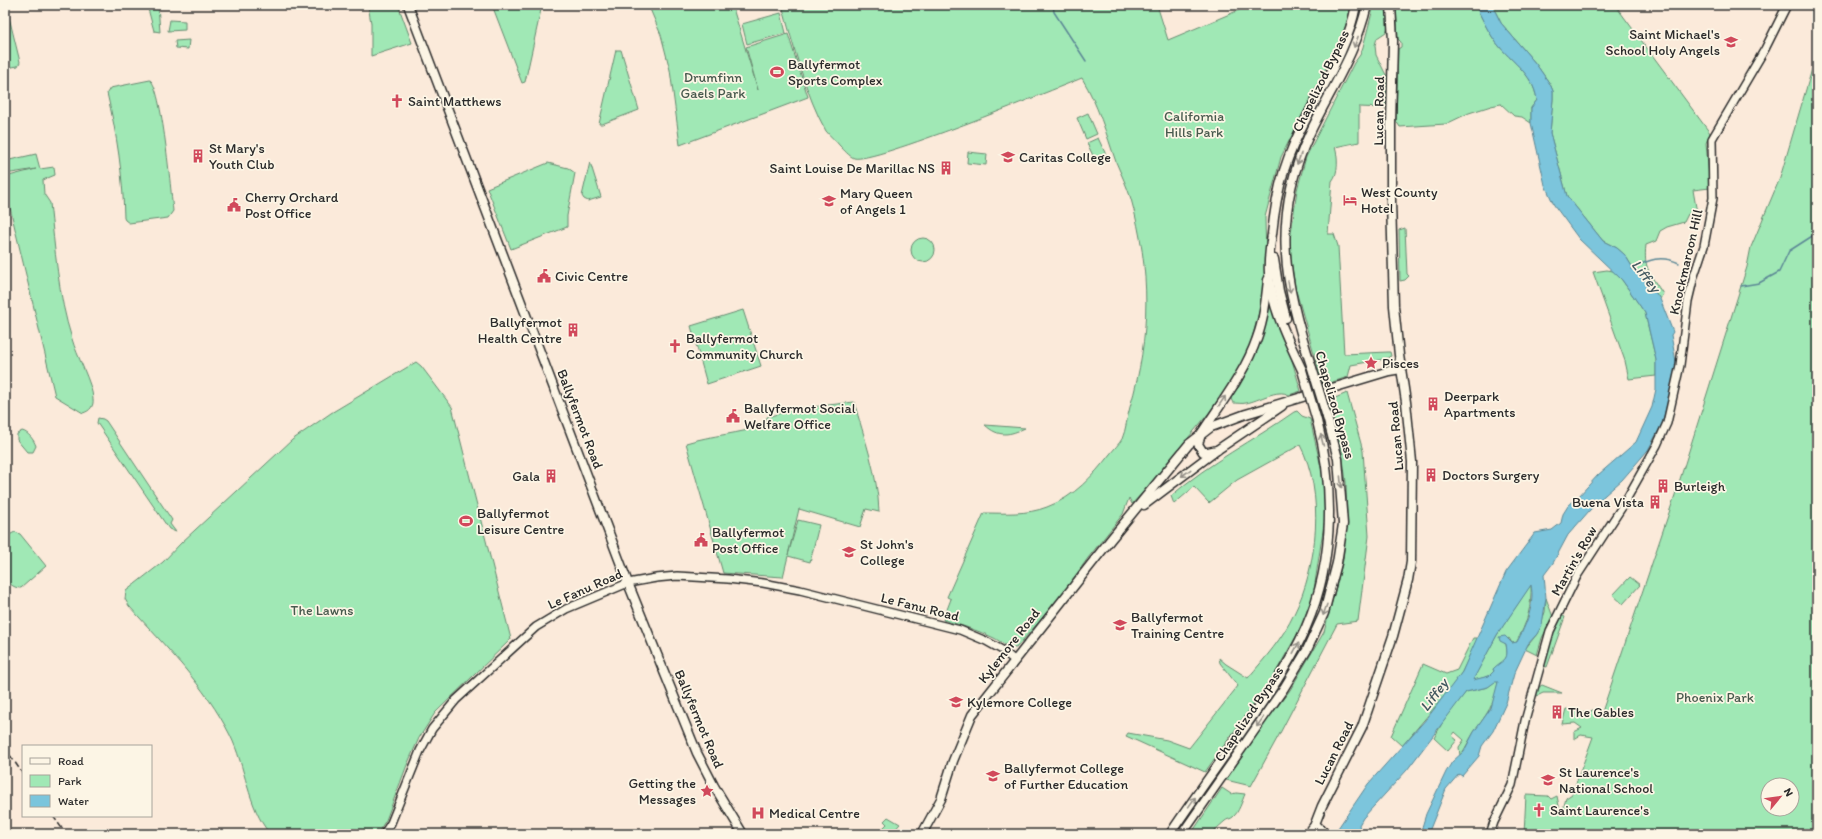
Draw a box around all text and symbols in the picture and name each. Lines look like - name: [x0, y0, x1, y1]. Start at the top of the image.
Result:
- place label: Saint Michael's School Holy Angels: [1606, 26, 1720, 59]
- street label: Chapelizod Bypass: [1289, 27, 1353, 135]
- school or university icon: Saint Michael's School Holy Angels: [1723, 34, 1739, 50]
- one-way arrow: [1351, 36, 1359, 48]
- place label: Ballyfermot Sports Complex: [788, 56, 883, 89]
- sports icon: Ballyfermot Sports Complex: [769, 64, 785, 80]
- park label: Drumfinn Gaels Park: [680, 69, 746, 102]
- street label: Lucan Road: [1370, 76, 1388, 146]
- church icon: Saint Matthews: [389, 93, 405, 109]
- place label: Saint Matthews: [408, 93, 501, 110]
- park label: California Hills Park: [1164, 108, 1224, 141]
- place label: St Mary's Youth Club: [209, 140, 274, 173]
- building icon: St Mary's Youth Club: [190, 148, 206, 164]
- school or university icon: Caritas College: [1000, 149, 1016, 165]
- place label: Caritas College: [1019, 149, 1111, 166]
- one-way arrow: [1295, 153, 1303, 165]
- place label: Saint Louise De Marillac NS: [770, 160, 935, 177]
- building icon: Saint Louise De Marillac NS: [938, 160, 954, 176]
- place label: West County Hotel: [1361, 184, 1438, 217]
- place label: Mary Queen of Angels 1: [840, 185, 913, 218]
- place label: Cherry Orchard Post Office: [245, 189, 339, 222]
- hotel icon: West County Hotel: [1342, 192, 1358, 208]
- school or university icon: Mary Queen of Angels 1: [821, 193, 837, 209]
- public building icon: Cherry Orchard Post Office: [226, 197, 242, 213]
- street label: Knockmaroon Hill: [1666, 207, 1706, 317]
- water label: Liffey: [1628, 256, 1666, 297]
- public building icon: Civic Centre: [536, 268, 552, 284]
- place label: Civic Centre: [555, 268, 628, 285]
- one-way arrow: [1285, 280, 1293, 293]
- place label: Ballyfermot Health Centre: [478, 314, 562, 347]
- building icon: Ballyfermot Health Centre: [565, 322, 581, 338]
- place label: Ballyfermot Community Church: [686, 330, 803, 363]
- church icon: Ballyfermot Community Church: [667, 338, 683, 354]
- street label: Chapelizod Bypass: [1311, 349, 1359, 461]
- place icon: Pisces: [1363, 355, 1379, 371]
- place label: Pisces: [1382, 355, 1419, 372]
- street label: Ballyfermot Road: [553, 367, 607, 472]
- place label: Deerpark Apartments: [1444, 388, 1516, 421]
- one-way arrow: [1218, 396, 1226, 407]
- building icon: Deerpark Apartments: [1425, 396, 1441, 412]
- place label: Ballyfermot Social Welfare Office: [744, 400, 856, 433]
- street label: Lucan Road: [1384, 400, 1407, 471]
- public building icon: Ballyfermot Social Welfare Office: [725, 408, 741, 424]
- one-way arrow: [1318, 434, 1325, 447]
- building icon: Doctors Surgery: [1423, 467, 1439, 483]
- place label: Doctors Surgery: [1442, 467, 1540, 484]
- place label: Gala: [512, 468, 540, 485]
- building icon: Gala: [543, 468, 559, 484]
- one-way arrow: [1180, 469, 1191, 477]
- one-way arrow: [1337, 475, 1345, 488]
- building icon: Burleigh: [1655, 478, 1671, 494]
- place label: Burleigh: [1674, 478, 1726, 495]
- place label: Buena Vista: [1572, 494, 1644, 511]
- building icon: Buena Vista: [1647, 494, 1663, 510]
- place label: Ballyfermot Leisure Centre: [477, 505, 565, 538]
- sports icon: Ballyfermot Leisure Centre: [458, 513, 474, 529]
- street label: Martin's Row: [1547, 523, 1601, 599]
- place label: Ballyfermot Post Office: [712, 524, 784, 557]
- public building icon: Ballyfermot Post Office: [693, 532, 709, 548]
- place label: St John's College: [860, 536, 914, 569]
- school or university icon: St John's College: [841, 544, 857, 560]
- street label: Le Fanu Road: [545, 565, 625, 613]
- street label: Le Fanu Road: [879, 589, 961, 625]
- park label: The Lawns: [291, 602, 353, 619]
- one-way arrow: [1320, 603, 1328, 615]
- street label: Kylemore Road: [975, 605, 1044, 687]
- place label: Ballyfermot Training Centre: [1131, 609, 1225, 642]
- school or university icon: Ballyfermot Training Centre: [1112, 617, 1128, 633]
- one-way arrow: [1293, 642, 1300, 654]
- street label: Chapelizod Bypass: [1211, 663, 1287, 765]
- street label: Ballyfermot Road: [671, 667, 728, 771]
- water label: Liffey: [1416, 673, 1453, 715]
- park label: Phoenix Park: [1676, 689, 1754, 706]
- school or university icon: Kylemore College: [948, 694, 964, 710]
- place label: Kylemore College: [967, 694, 1072, 711]
- building icon: The Gables: [1549, 704, 1565, 720]
- place label: The Gables: [1568, 704, 1634, 721]
- one-way arrow: [1256, 716, 1264, 727]
- street label: Lucan Road: [1311, 718, 1358, 788]
- legend: [22, 745, 152, 817]
- text: Road: [58, 754, 84, 768]
- place label: Ballyfermot College of Further Education: [1004, 760, 1128, 793]
- place label: St Laurence's National School: [1559, 764, 1653, 797]
- school or university icon: Ballyfermot College of Further Education: [985, 768, 1001, 784]
- school or university icon: St Laurence's National School: [1540, 772, 1556, 788]
- text: Park: [58, 774, 82, 788]
- place label: Getting the Messages: [628, 775, 696, 808]
- north arrow: [1760, 777, 1800, 817]
- place icon: Getting the Messages: [699, 783, 715, 799]
- text: N: [1781, 786, 1796, 799]
- text: Water: [58, 794, 89, 808]
- one-way arrow: [1188, 797, 1196, 808]
- church icon: Saint Laurence's: [1531, 802, 1547, 818]
- place label: Saint Laurence's: [1550, 802, 1649, 819]
- hospital icon: Medical Centre: [750, 805, 766, 821]
- place label: Medical Centre: [769, 805, 860, 822]

